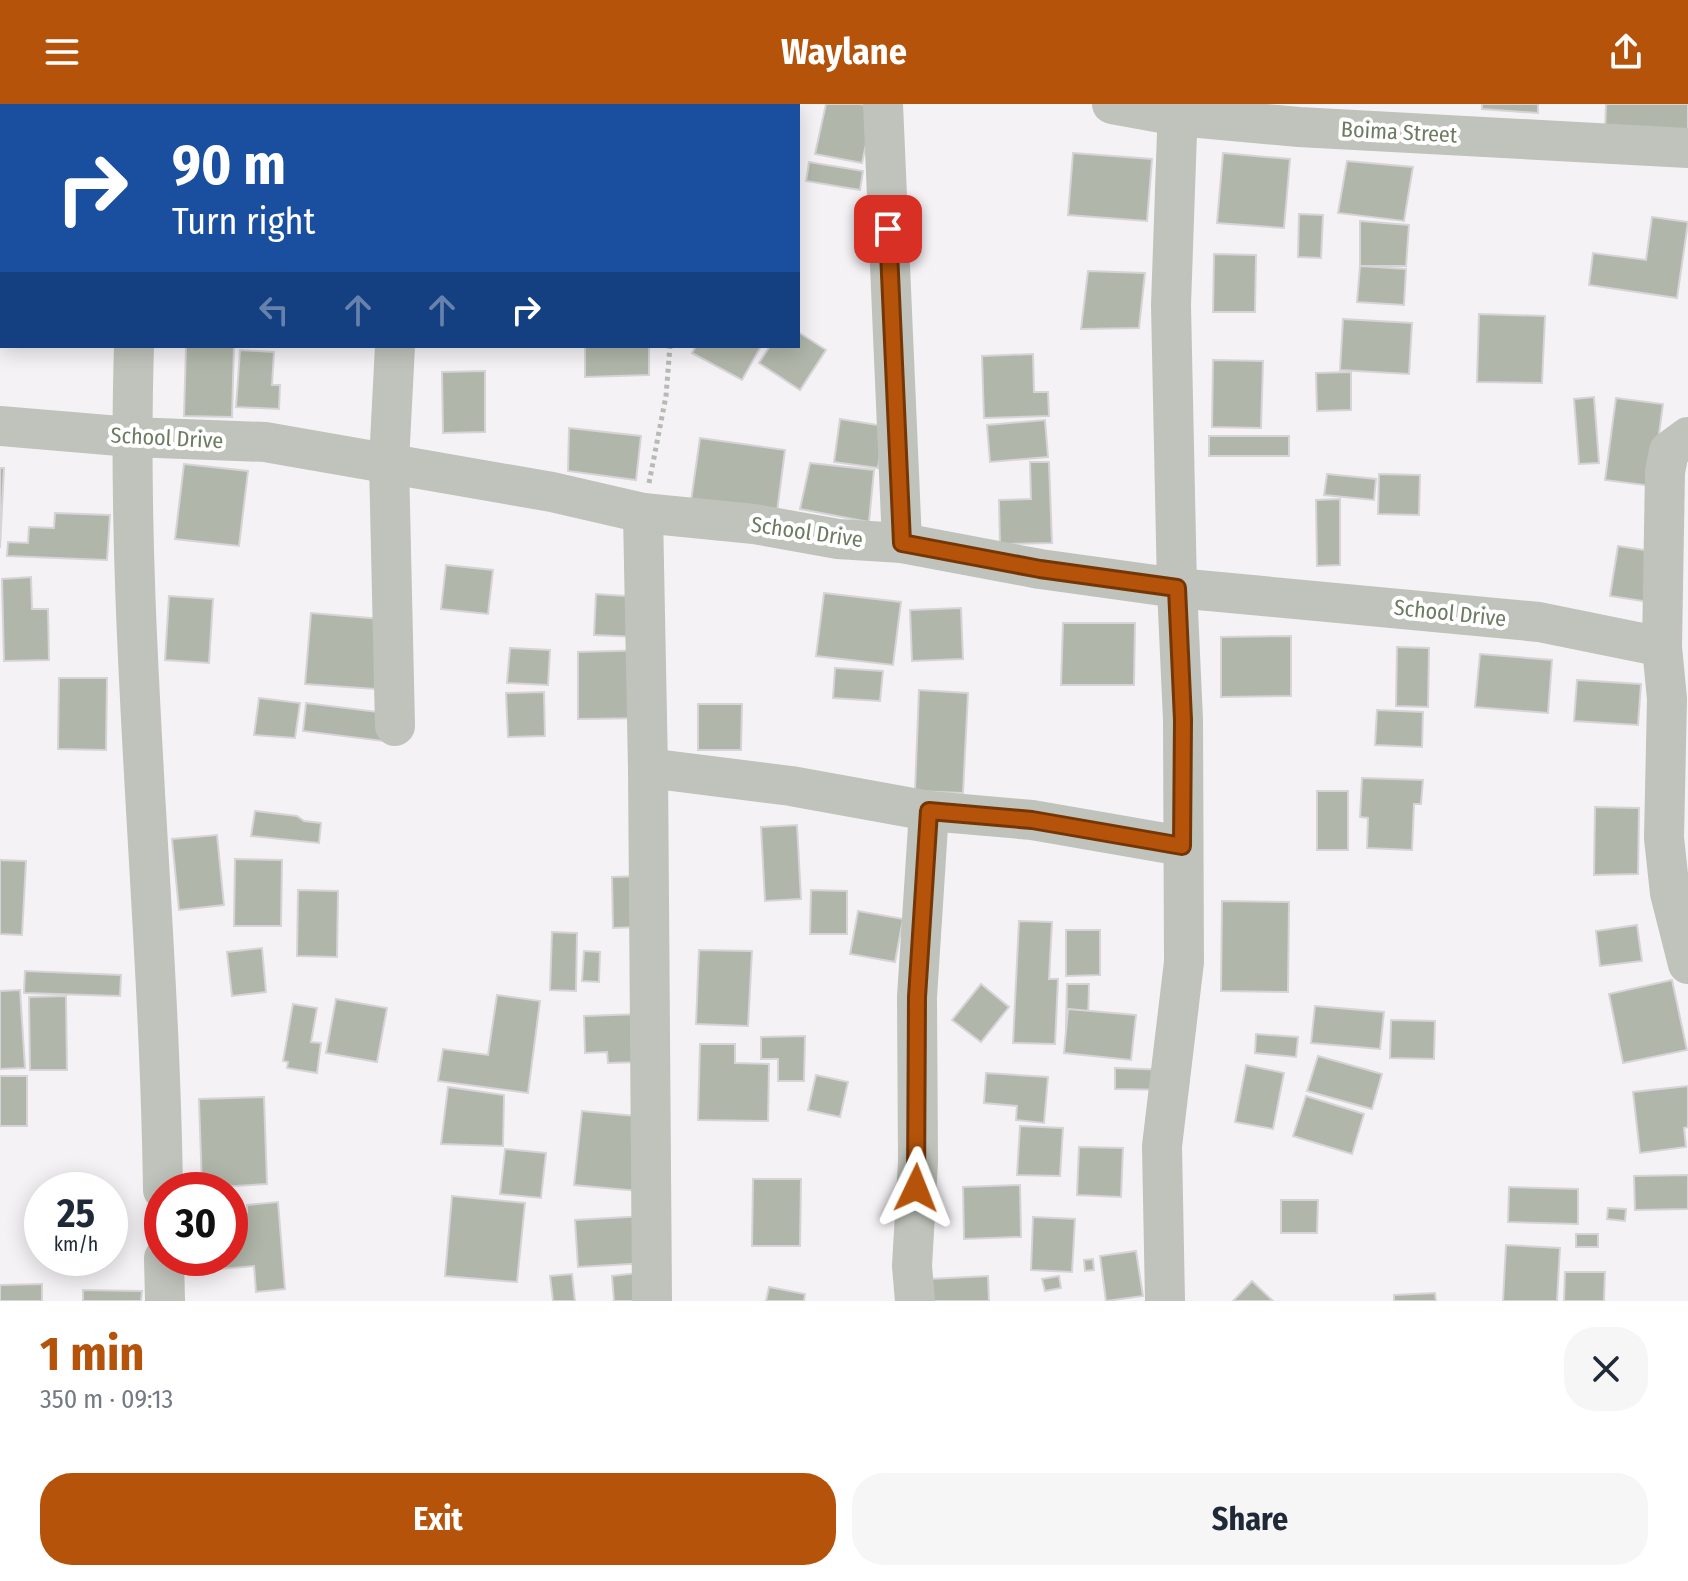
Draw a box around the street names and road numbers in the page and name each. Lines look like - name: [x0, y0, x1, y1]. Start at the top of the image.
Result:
- street label: Boima Street: [1340, 115, 1458, 149]
- street label: School Drive: [110, 422, 224, 454]
- street label: School Drive: [749, 511, 865, 553]
- street label: School Drive: [1393, 594, 1507, 632]

